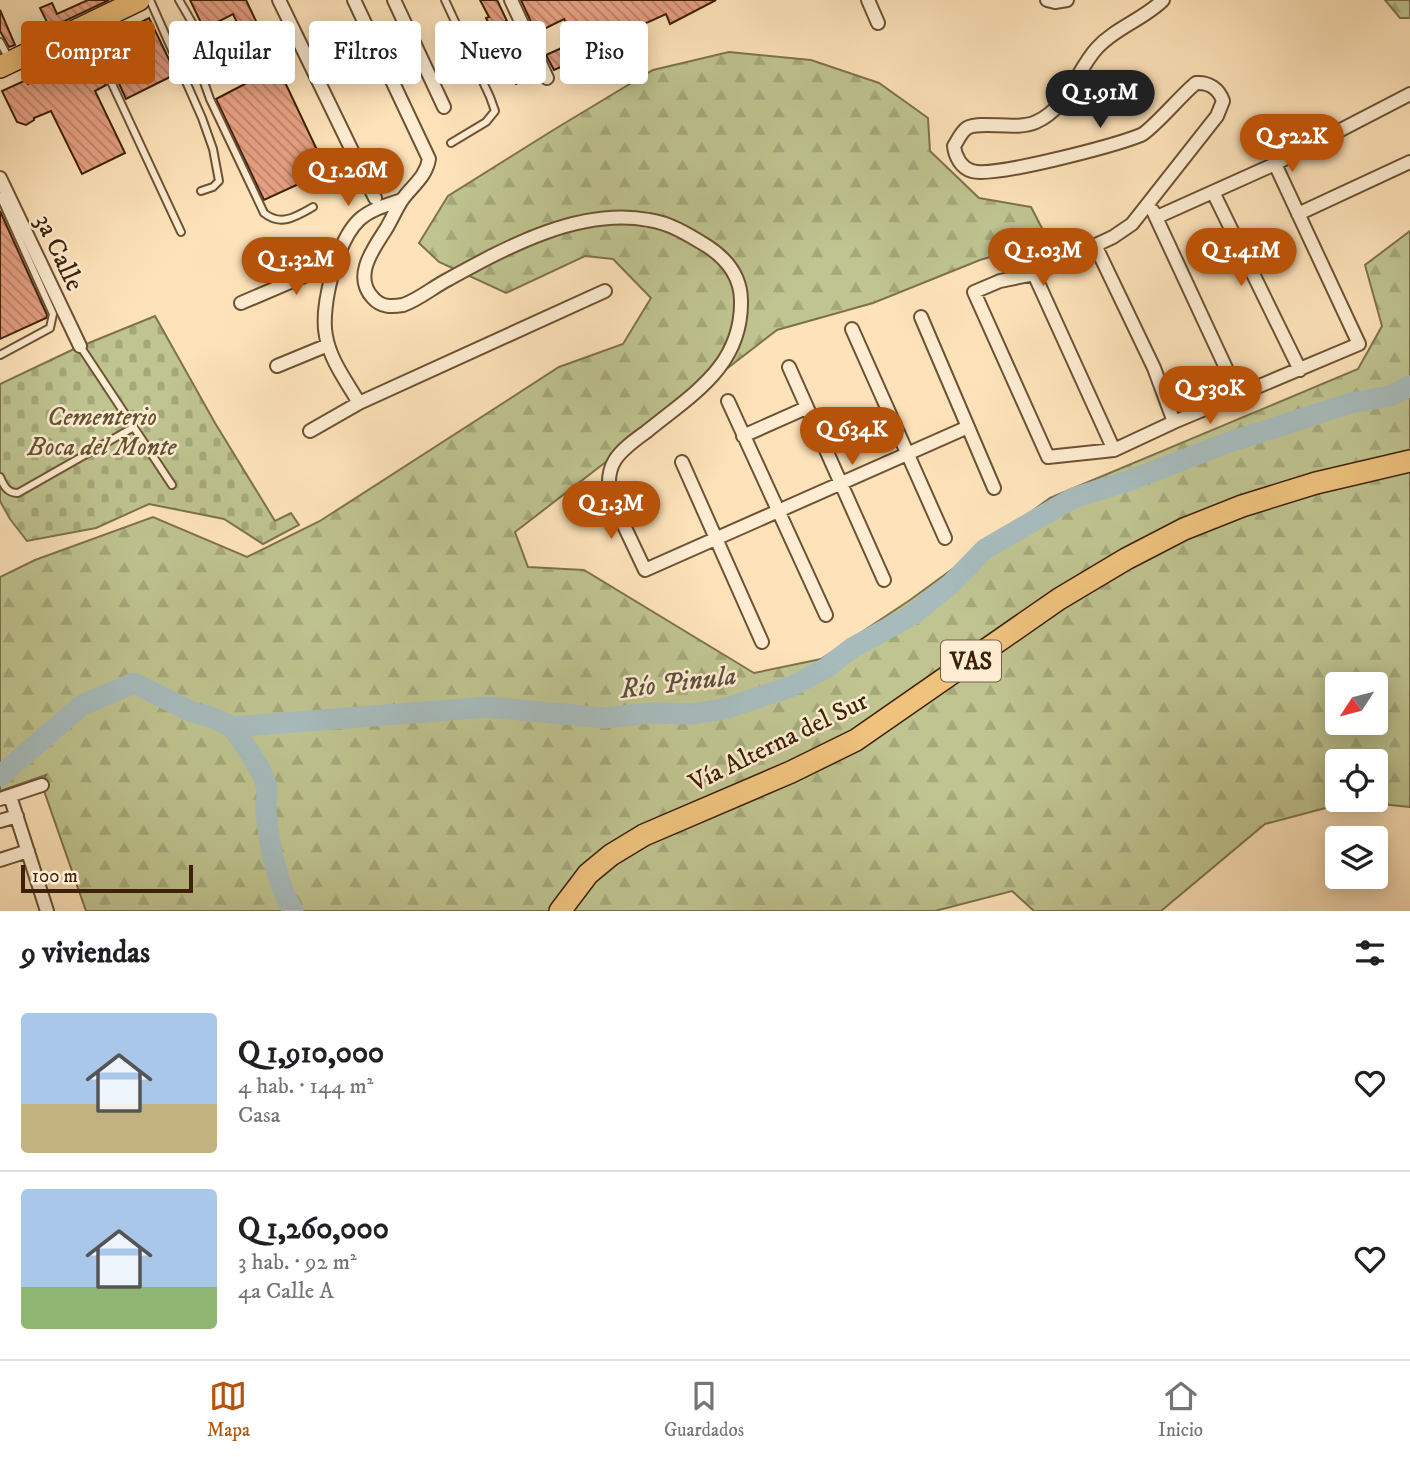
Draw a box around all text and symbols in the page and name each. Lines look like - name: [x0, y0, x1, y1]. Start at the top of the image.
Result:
- chip: Comprar: [21, 21, 155, 84]
- chip: Alquilar: [169, 21, 295, 84]
- chip: Filtros: [309, 21, 421, 84]
- chip: Nuevo: [435, 21, 546, 84]
- chip: Piso: [560, 21, 648, 84]
- pin: Q 1.91M: [1035, 71, 1165, 130]
- text: Q 1.91M: [1062, 78, 1138, 107]
- pin: Q 522K: [1235, 114, 1349, 174]
- text: Q 522K: [1256, 122, 1328, 151]
- pin: Q 1.26M: [283, 148, 413, 208]
- text: Q 1.26M: [308, 156, 388, 185]
- street label: 3a Calle: [27, 209, 91, 296]
- pin: Q 1.03M: [978, 229, 1108, 288]
- pin: Q 1.41M: [1176, 229, 1306, 288]
- text: Q 1.03M: [1004, 236, 1082, 265]
- text: Q 1.41M: [1202, 236, 1280, 265]
- pin: Q 1.32M: [231, 238, 361, 297]
- text: Q 1.32M: [258, 245, 334, 274]
- pin: Q 530K: [1153, 366, 1267, 426]
- text: Q 530K: [1175, 374, 1245, 403]
- park label: Cementerio Boca del Monte: [27, 401, 178, 464]
- pin: Q 634K: [795, 407, 909, 467]
- text: Q 634K: [816, 415, 888, 444]
- pin: Q 1.3M: [554, 482, 668, 541]
- text: Q 1.3M: [578, 489, 644, 518]
- road number: VAS: [941, 640, 1001, 682]
- water label: Río Pinula: [617, 658, 738, 707]
- north arrow: [1325, 672, 1388, 735]
- map controls: [1325, 672, 1388, 889]
- street label: Vía Alterna del Sur: [683, 685, 874, 800]
- button: locate: [1325, 749, 1388, 812]
- button: layers: [1325, 826, 1388, 889]
- scale bar: [21, 862, 192, 894]
- text: 100 m: [32, 865, 78, 888]
- icon: filters: [1351, 934, 1389, 972]
- text: 9 viviendas: [21, 935, 150, 972]
- text: Q 1,910,000: [238, 1035, 384, 1072]
- icon: home: [77, 1041, 161, 1125]
- icon: heart: [1351, 1064, 1389, 1102]
- text: 4 hab. · 144 m²: [238, 1072, 374, 1101]
- text: Casa: [238, 1101, 281, 1130]
- text: Q 1,260,000: [238, 1211, 389, 1248]
- icon: home: [77, 1217, 161, 1301]
- icon: heart: [1351, 1240, 1389, 1278]
- text: 3 hab. · 92 m²: [238, 1248, 357, 1277]
- text: 4a Calle A: [238, 1277, 334, 1306]
- tab: Mapa: [207, 1377, 250, 1442]
- tab: Guardados: [664, 1377, 744, 1442]
- tab: Inicio: [1158, 1377, 1203, 1442]

